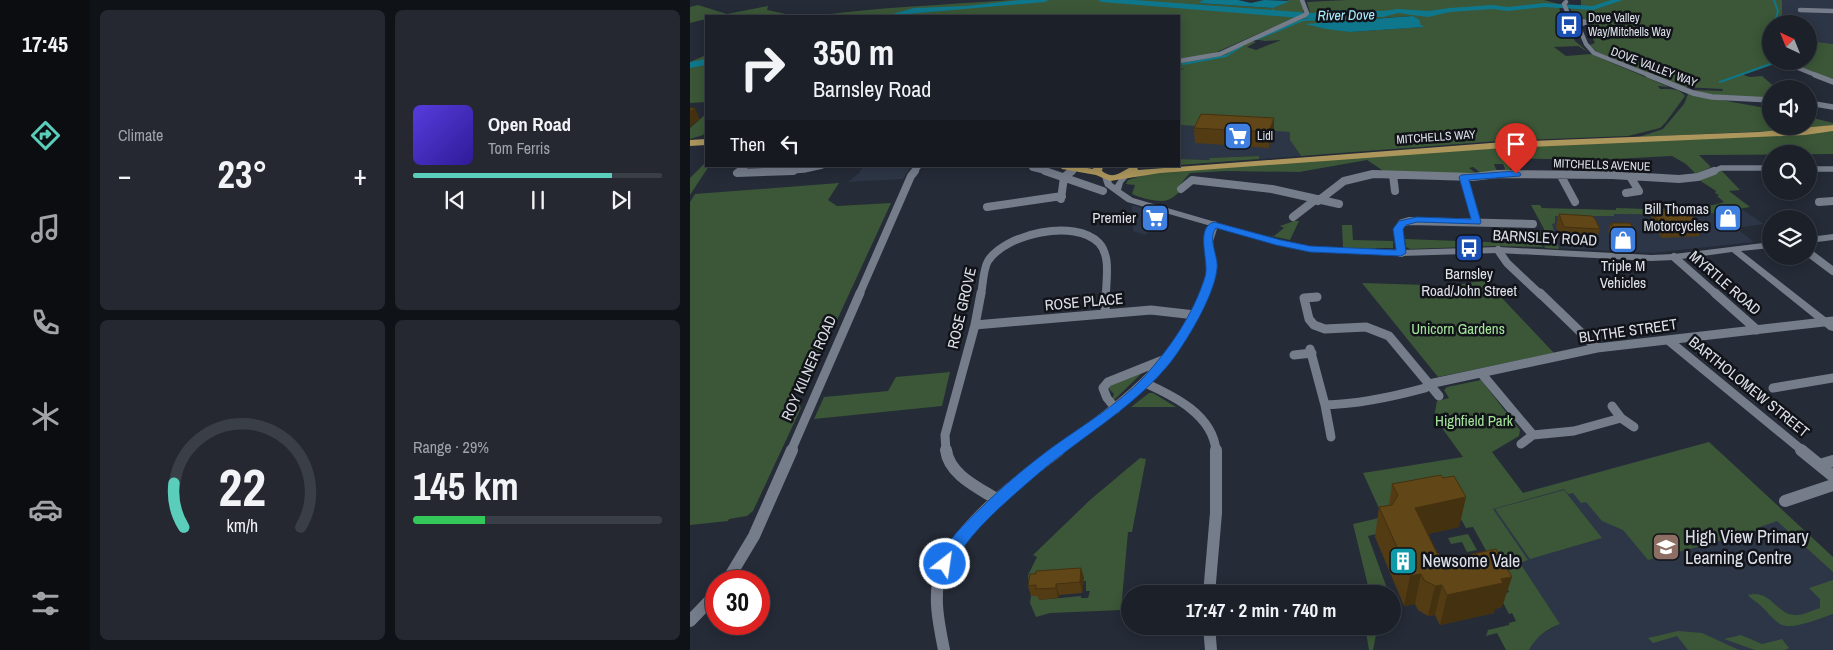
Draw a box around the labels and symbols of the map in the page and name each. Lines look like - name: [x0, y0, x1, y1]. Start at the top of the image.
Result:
- water label: River Dove: [1317, 6, 1375, 24]
- bus stop icon: Dove Valley Way/Mitchells Way: [1554, 10, 1584, 40]
- place label: Dove Valley Way/Mitchells Way: [1588, 10, 1671, 40]
- north arrow: [1762, 15, 1818, 70]
- street label: DOVE VALLEY WAY: [1609, 43, 1700, 91]
- supermarket icon: Lidl: [1223, 121, 1253, 151]
- pin: [1495, 123, 1537, 174]
- street label: MITCHELLS WAY: [1396, 126, 1477, 148]
- place label: Lidl: [1257, 128, 1273, 144]
- street label: MITCHELLS AVENUE: [1553, 155, 1651, 175]
- place label: Bill Thomas Motorcycles: [1643, 198, 1709, 236]
- supermarket icon: Premier: [1140, 203, 1170, 233]
- shop icon: Bill Thomas Motorcycles: [1713, 203, 1743, 233]
- place label: Premier: [1092, 207, 1136, 228]
- street label: BARNSLEY ROAD: [1492, 224, 1598, 251]
- shop icon: Triple M Vehicles: [1608, 225, 1638, 255]
- bus stop icon: Barnsley Road/John Street: [1454, 233, 1484, 263]
- street label: MYRTLE ROAD: [1685, 246, 1766, 320]
- place label: Triple M Vehicles: [1600, 255, 1646, 293]
- place label: Barnsley Road/John Street: [1421, 263, 1517, 301]
- street label: ROSE GROVE: [942, 265, 981, 351]
- street label: ROSE PLACE: [1044, 288, 1124, 315]
- street label: ROY KILNER ROAD: [776, 312, 841, 424]
- street label: BLYTHE STREET: [1577, 313, 1679, 348]
- park label: Unicorn Gardens: [1411, 318, 1505, 339]
- street label: BARTHOLOMEW STREET: [1685, 331, 1814, 442]
- park label: Highfield Park: [1435, 410, 1514, 431]
- place label: High View Primary Learning Centre: [1685, 524, 1809, 570]
- school or university icon: High View Primary Learning Centre: [1651, 532, 1681, 562]
- position arrow: [918, 537, 970, 589]
- building icon: Newsome Vale: [1388, 546, 1418, 576]
- place label: Newsome Vale: [1422, 548, 1520, 573]
- speed limit sign: 30: [705, 570, 770, 635]

